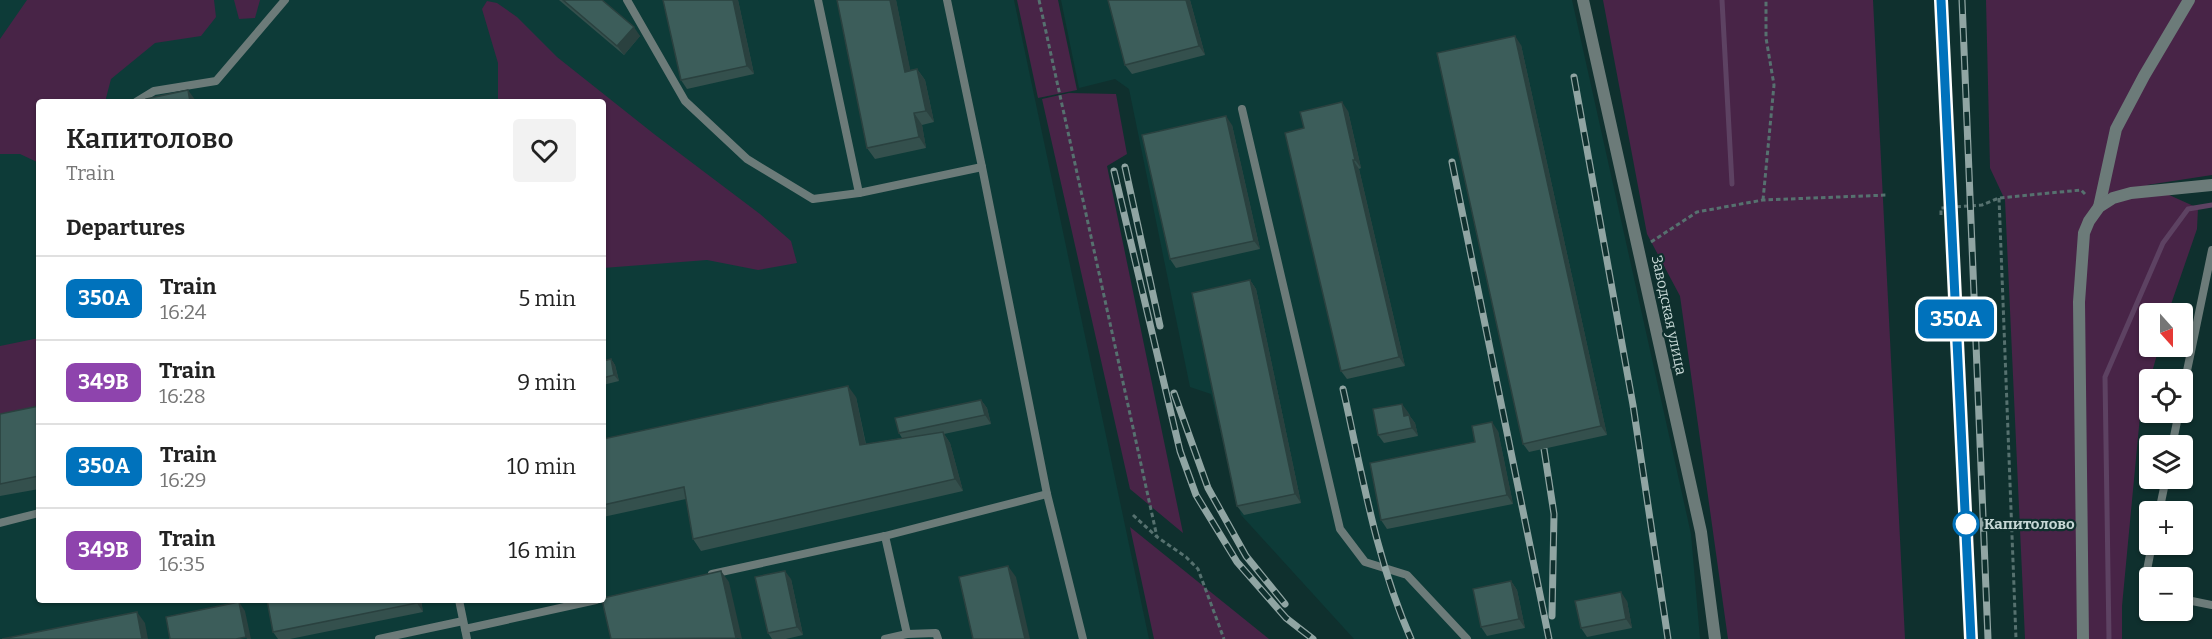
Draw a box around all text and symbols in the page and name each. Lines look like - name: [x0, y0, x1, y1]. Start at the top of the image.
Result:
- button: heart: [513, 119, 576, 182]
- text: Капитолово: [66, 122, 234, 155]
- text: Train: [66, 161, 115, 185]
- text: Departures: [66, 214, 185, 241]
- street label: Заводская улица: [1648, 254, 1690, 376]
- text: Train: [160, 273, 216, 300]
- text: 350А: [78, 285, 130, 311]
- text: 5 min: [518, 285, 576, 312]
- text: 16:24: [160, 300, 207, 324]
- line badge: 350А: [1914, 300, 1998, 338]
- north arrow: [2139, 303, 2193, 357]
- map controls: [2139, 303, 2193, 621]
- text: 350А: [1930, 306, 1982, 332]
- text: Train: [159, 357, 215, 384]
- text: 349В: [78, 369, 129, 395]
- text: 9 min: [517, 369, 576, 396]
- button: locate: [2139, 369, 2193, 423]
- text: 16:28: [159, 384, 206, 408]
- button: layers: [2139, 435, 2193, 489]
- text: Train: [160, 441, 216, 468]
- text: 350А: [78, 453, 130, 479]
- text: 10 min: [507, 453, 576, 480]
- text: 16:29: [160, 468, 207, 492]
- button: +: [2139, 501, 2193, 555]
- marker: Капитолово: [1953, 511, 1979, 537]
- place label: Капитолово: [1984, 515, 2075, 533]
- text: Train: [159, 525, 215, 552]
- text: 349В: [78, 537, 129, 563]
- text: 16 min: [508, 537, 576, 564]
- text: 16:35: [159, 552, 205, 576]
- button: −: [2139, 567, 2193, 621]

